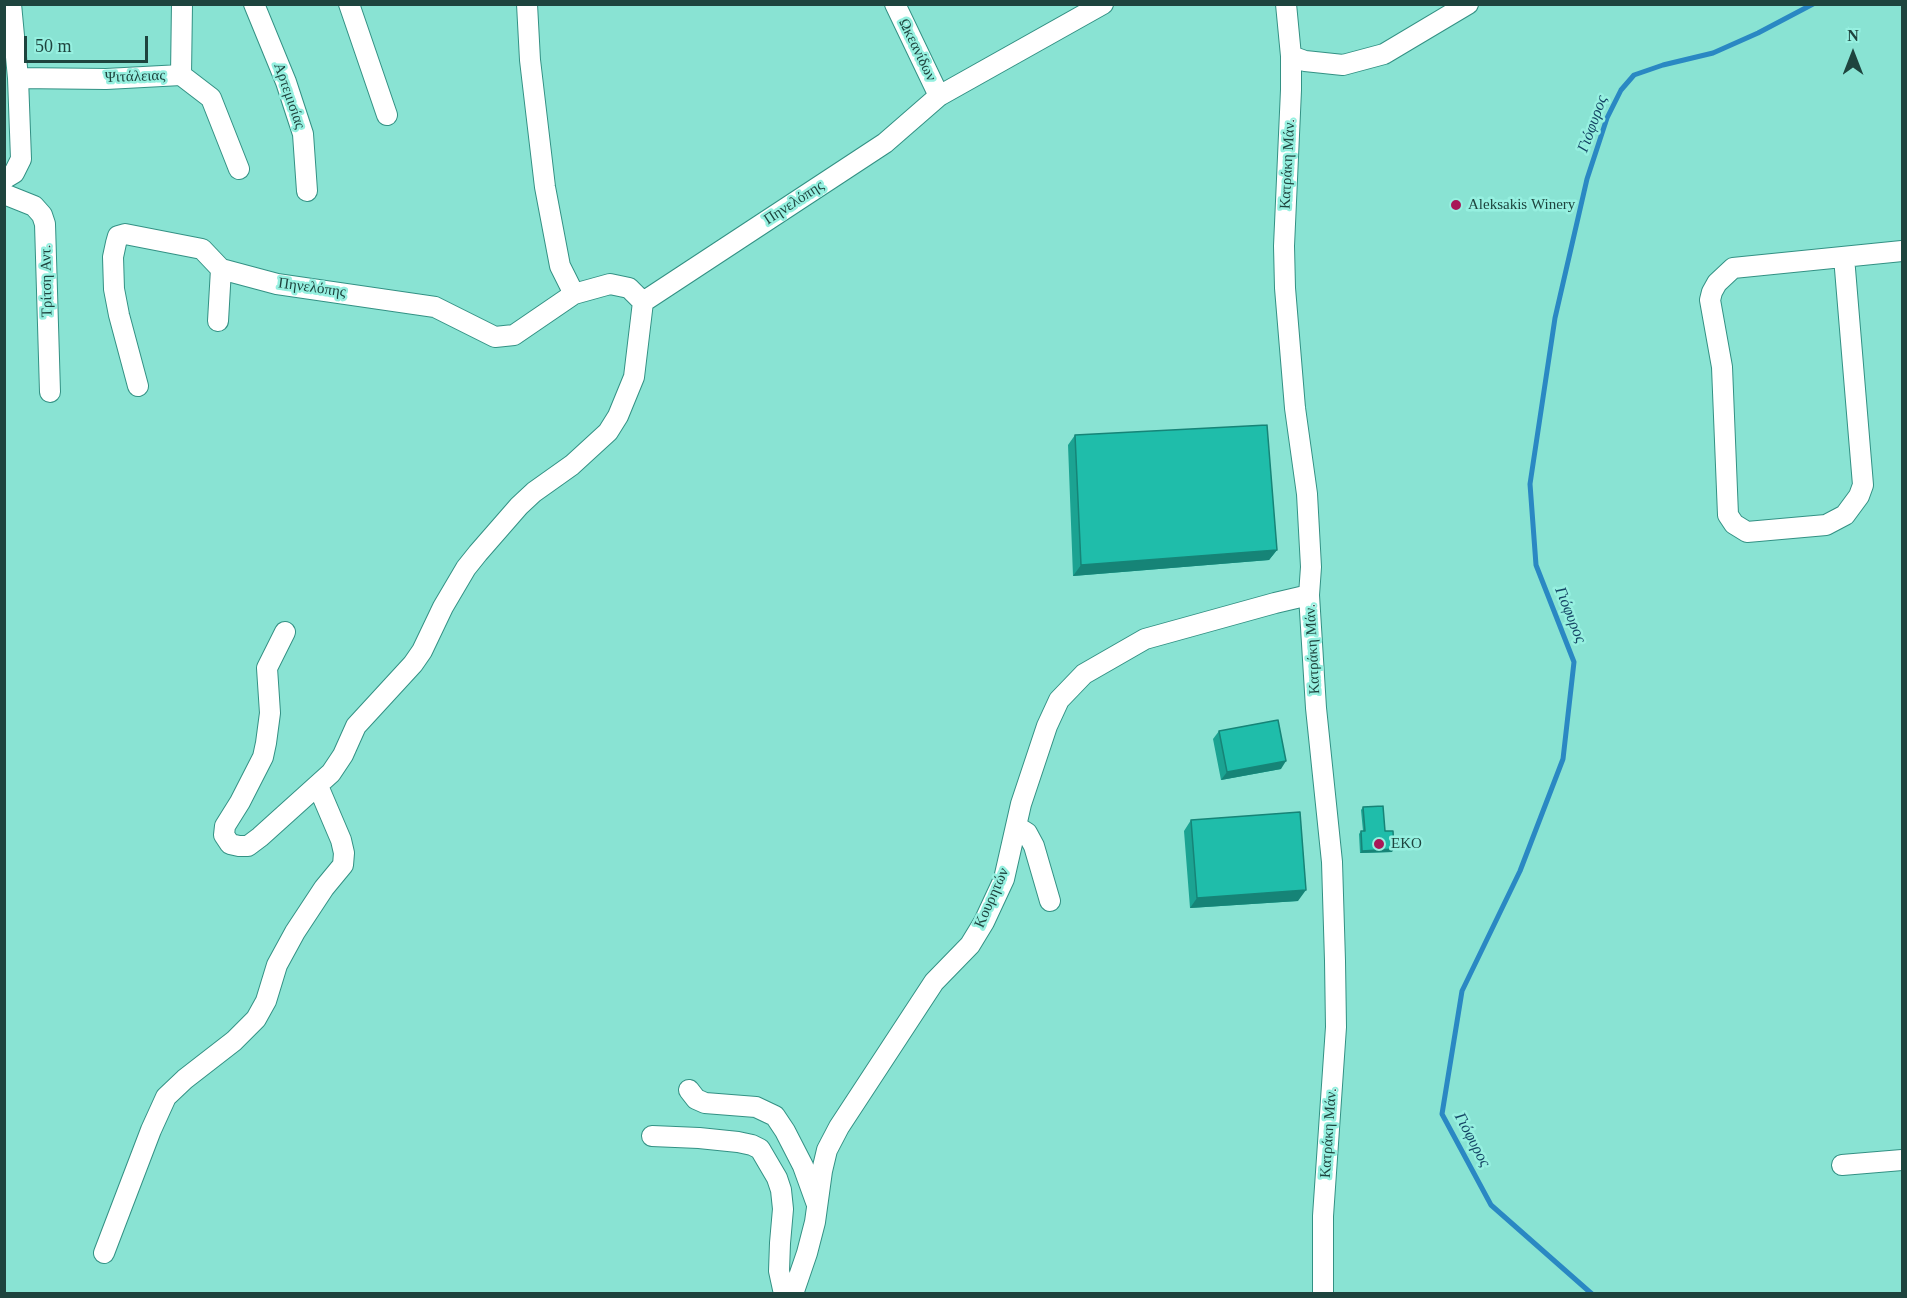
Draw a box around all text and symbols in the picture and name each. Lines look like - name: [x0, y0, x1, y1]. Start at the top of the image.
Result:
- street label: Ωκεανίδων: [894, 16, 940, 84]
- scale bar: [27, 24, 152, 62]
- north arrow: [1823, 24, 1883, 84]
- text: N: [1847, 27, 1859, 44]
- text: 50 m: [35, 36, 72, 56]
- street label: Αρτεμισίας: [269, 61, 309, 131]
- street label: Ψιτάλειας: [105, 67, 165, 87]
- water label: Γιόφυρος: [1574, 93, 1612, 155]
- street label: Κατράκη Μάν.: [1277, 118, 1299, 210]
- street label: Πηνελόπης: [761, 177, 827, 229]
- place label: Aleksakis Winery: [1468, 196, 1575, 214]
- marker: Aleksakis Winery: [1449, 198, 1463, 212]
- street label: Τρίτση Αντ.: [37, 245, 57, 317]
- street label: Πηνελόπης: [277, 274, 347, 302]
- water label: Γιόφυρος: [1550, 584, 1590, 646]
- street label: Κατράκη Μάν.: [1302, 603, 1324, 695]
- place label: EKO: [1391, 835, 1422, 853]
- marker: EKO: [1372, 837, 1386, 851]
- street label: Κουρητών: [971, 865, 1013, 931]
- street label: Κατράκη Μάν.: [1317, 1087, 1341, 1179]
- water label: Γιόφυρος: [1450, 1109, 1494, 1171]

